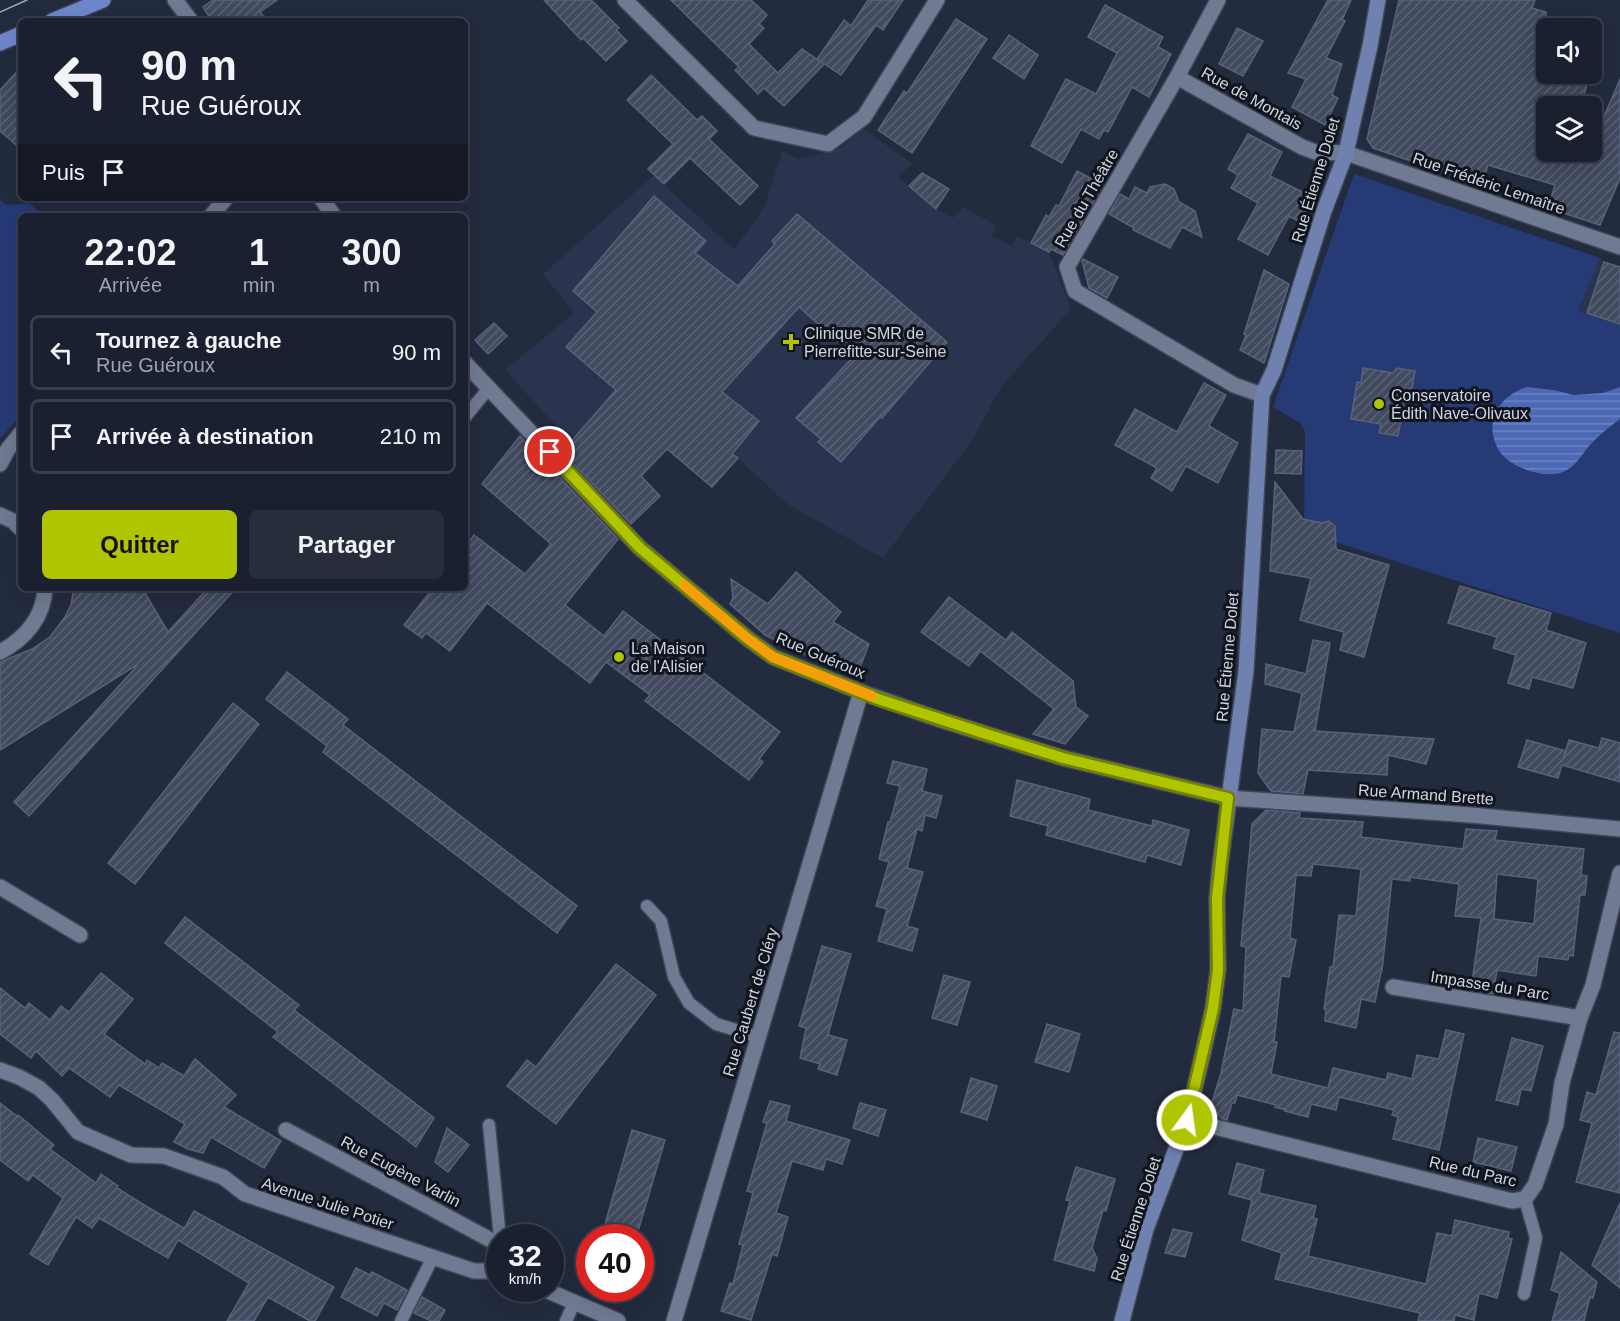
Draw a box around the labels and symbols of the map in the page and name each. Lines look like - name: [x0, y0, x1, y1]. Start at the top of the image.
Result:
- street label: Rue de Montais: [1199, 64, 1305, 133]
- street label: Rue Étienne Dolet: [1287, 115, 1343, 245]
- street label: Rue du Théâtre: [1051, 146, 1122, 251]
- street label: Rue Frédéric Lemaître: [1410, 149, 1567, 218]
- place label: Clinique SMR de Pierrefitte-sur-Seine: [804, 325, 946, 360]
- marker: Clinique SMR de Pierrefitte-sur-Seine: [782, 333, 800, 351]
- place label: Conservatoire Édith Nave-Olivaux: [1391, 387, 1528, 422]
- marker: Conservatoire Édith Nave-Olivaux: [1372, 397, 1386, 411]
- pin: [524, 426, 575, 477]
- street label: Rue Étienne Dolet: [1212, 591, 1242, 722]
- street label: Rue Guéroux: [774, 629, 868, 682]
- place label: La Maison de l'Alisier: [631, 640, 705, 675]
- marker: La Maison de l'Alisier: [612, 650, 626, 664]
- street label: Rue Armand Brette: [1357, 781, 1495, 808]
- street label: Rue Caubert de Cléry: [720, 926, 781, 1079]
- street label: Impasse du Parc: [1429, 968, 1551, 1003]
- position arrow: [1155, 1088, 1219, 1152]
- street label: Rue Eugène Varlin: [338, 1133, 464, 1210]
- street label: Rue du Parc: [1428, 1153, 1518, 1190]
- street label: Rue Étienne Dolet: [1106, 1154, 1164, 1284]
- street label: Avenue Julie Potier: [260, 1174, 397, 1233]
- speed limit sign: 40: [576, 1224, 654, 1302]

